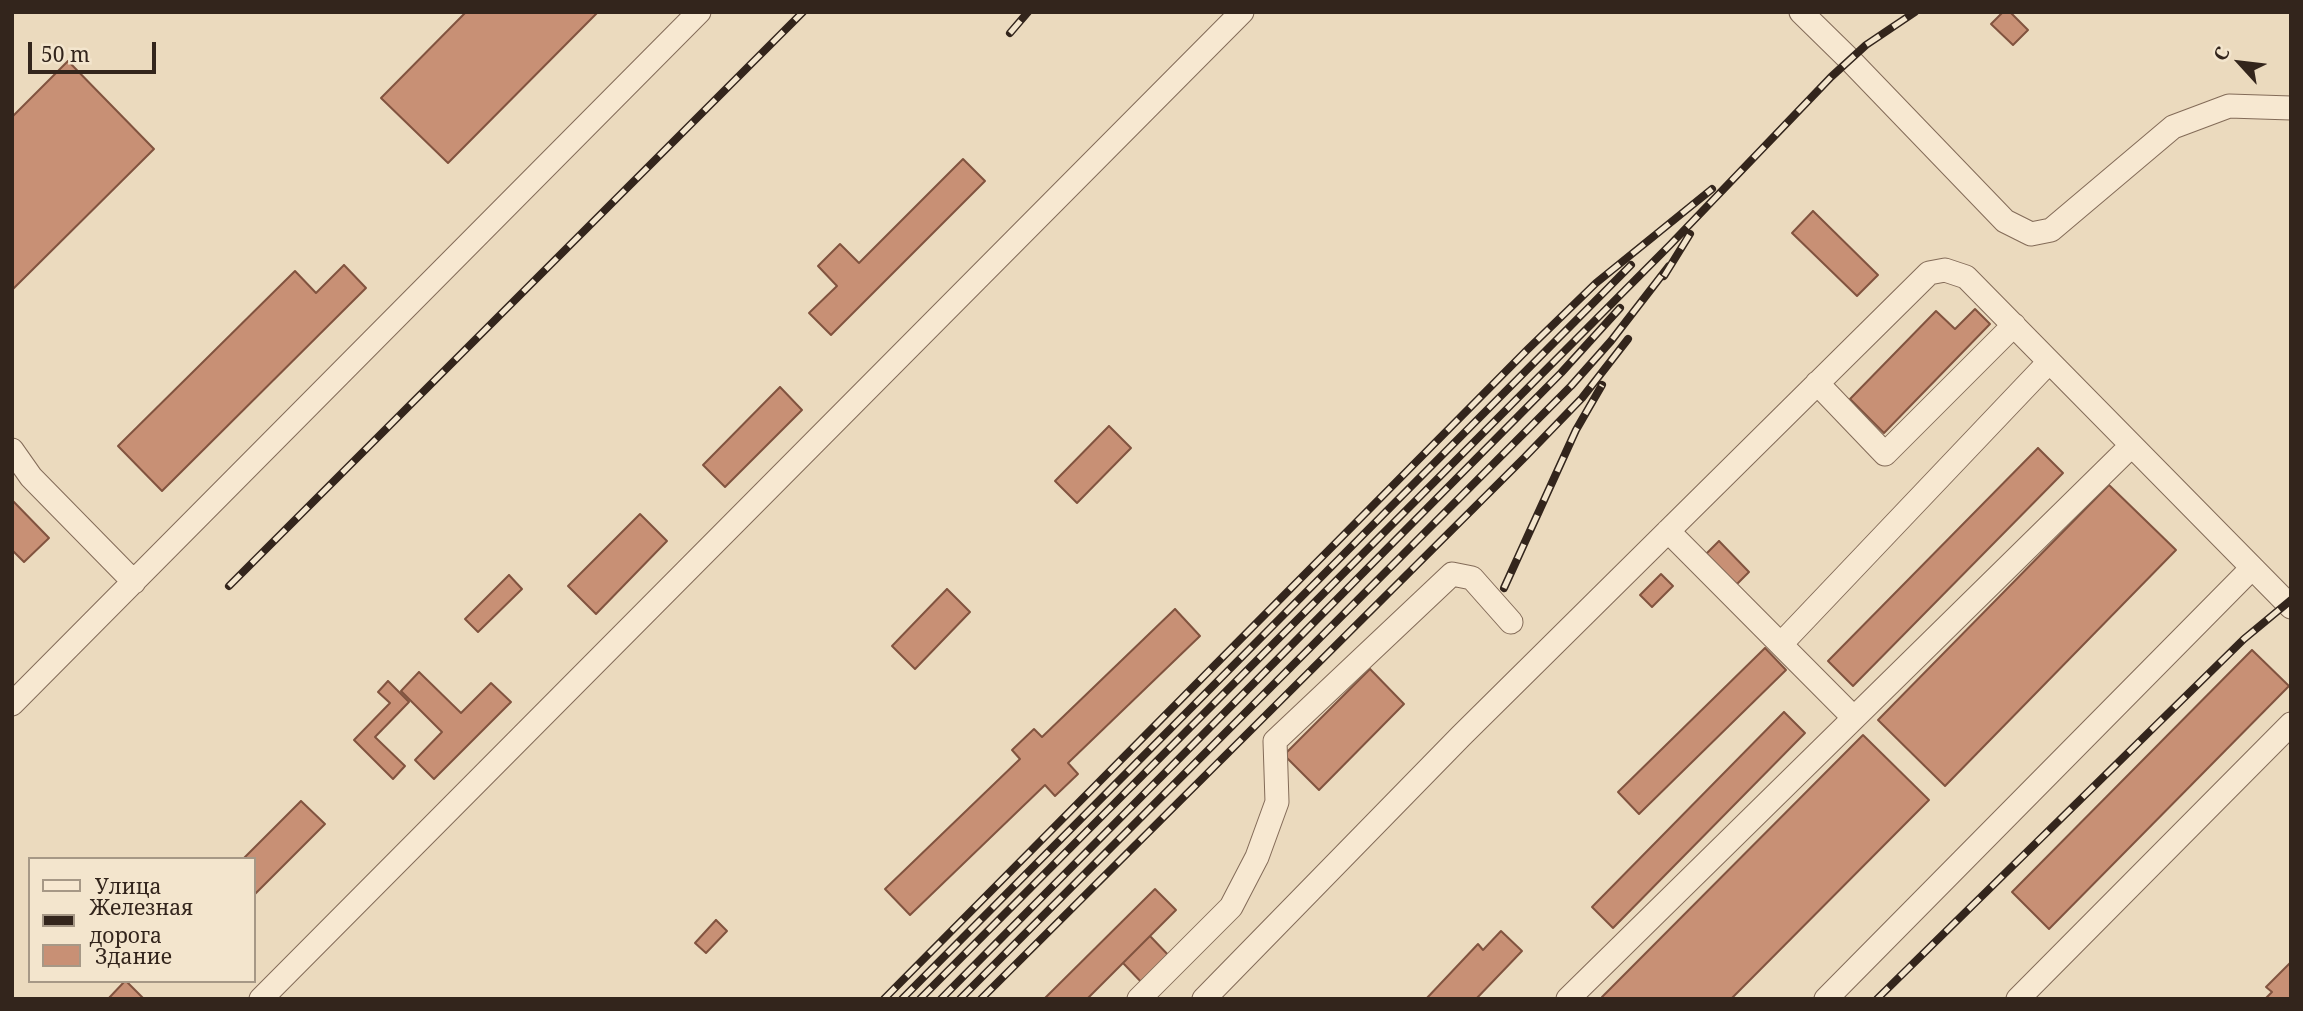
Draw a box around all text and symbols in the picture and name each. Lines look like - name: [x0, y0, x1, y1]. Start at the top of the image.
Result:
- scale bar: [32, 28, 159, 72]
- north arrow: [2205, 28, 2275, 98]
- text: 50 m: [41, 40, 90, 68]
- text: С: [2207, 42, 2236, 65]
- legend: [28, 857, 256, 983]
- text: Улица: [95, 872, 162, 900]
- text: Железная дорога: [89, 893, 193, 949]
- text: Здание: [95, 942, 172, 970]

